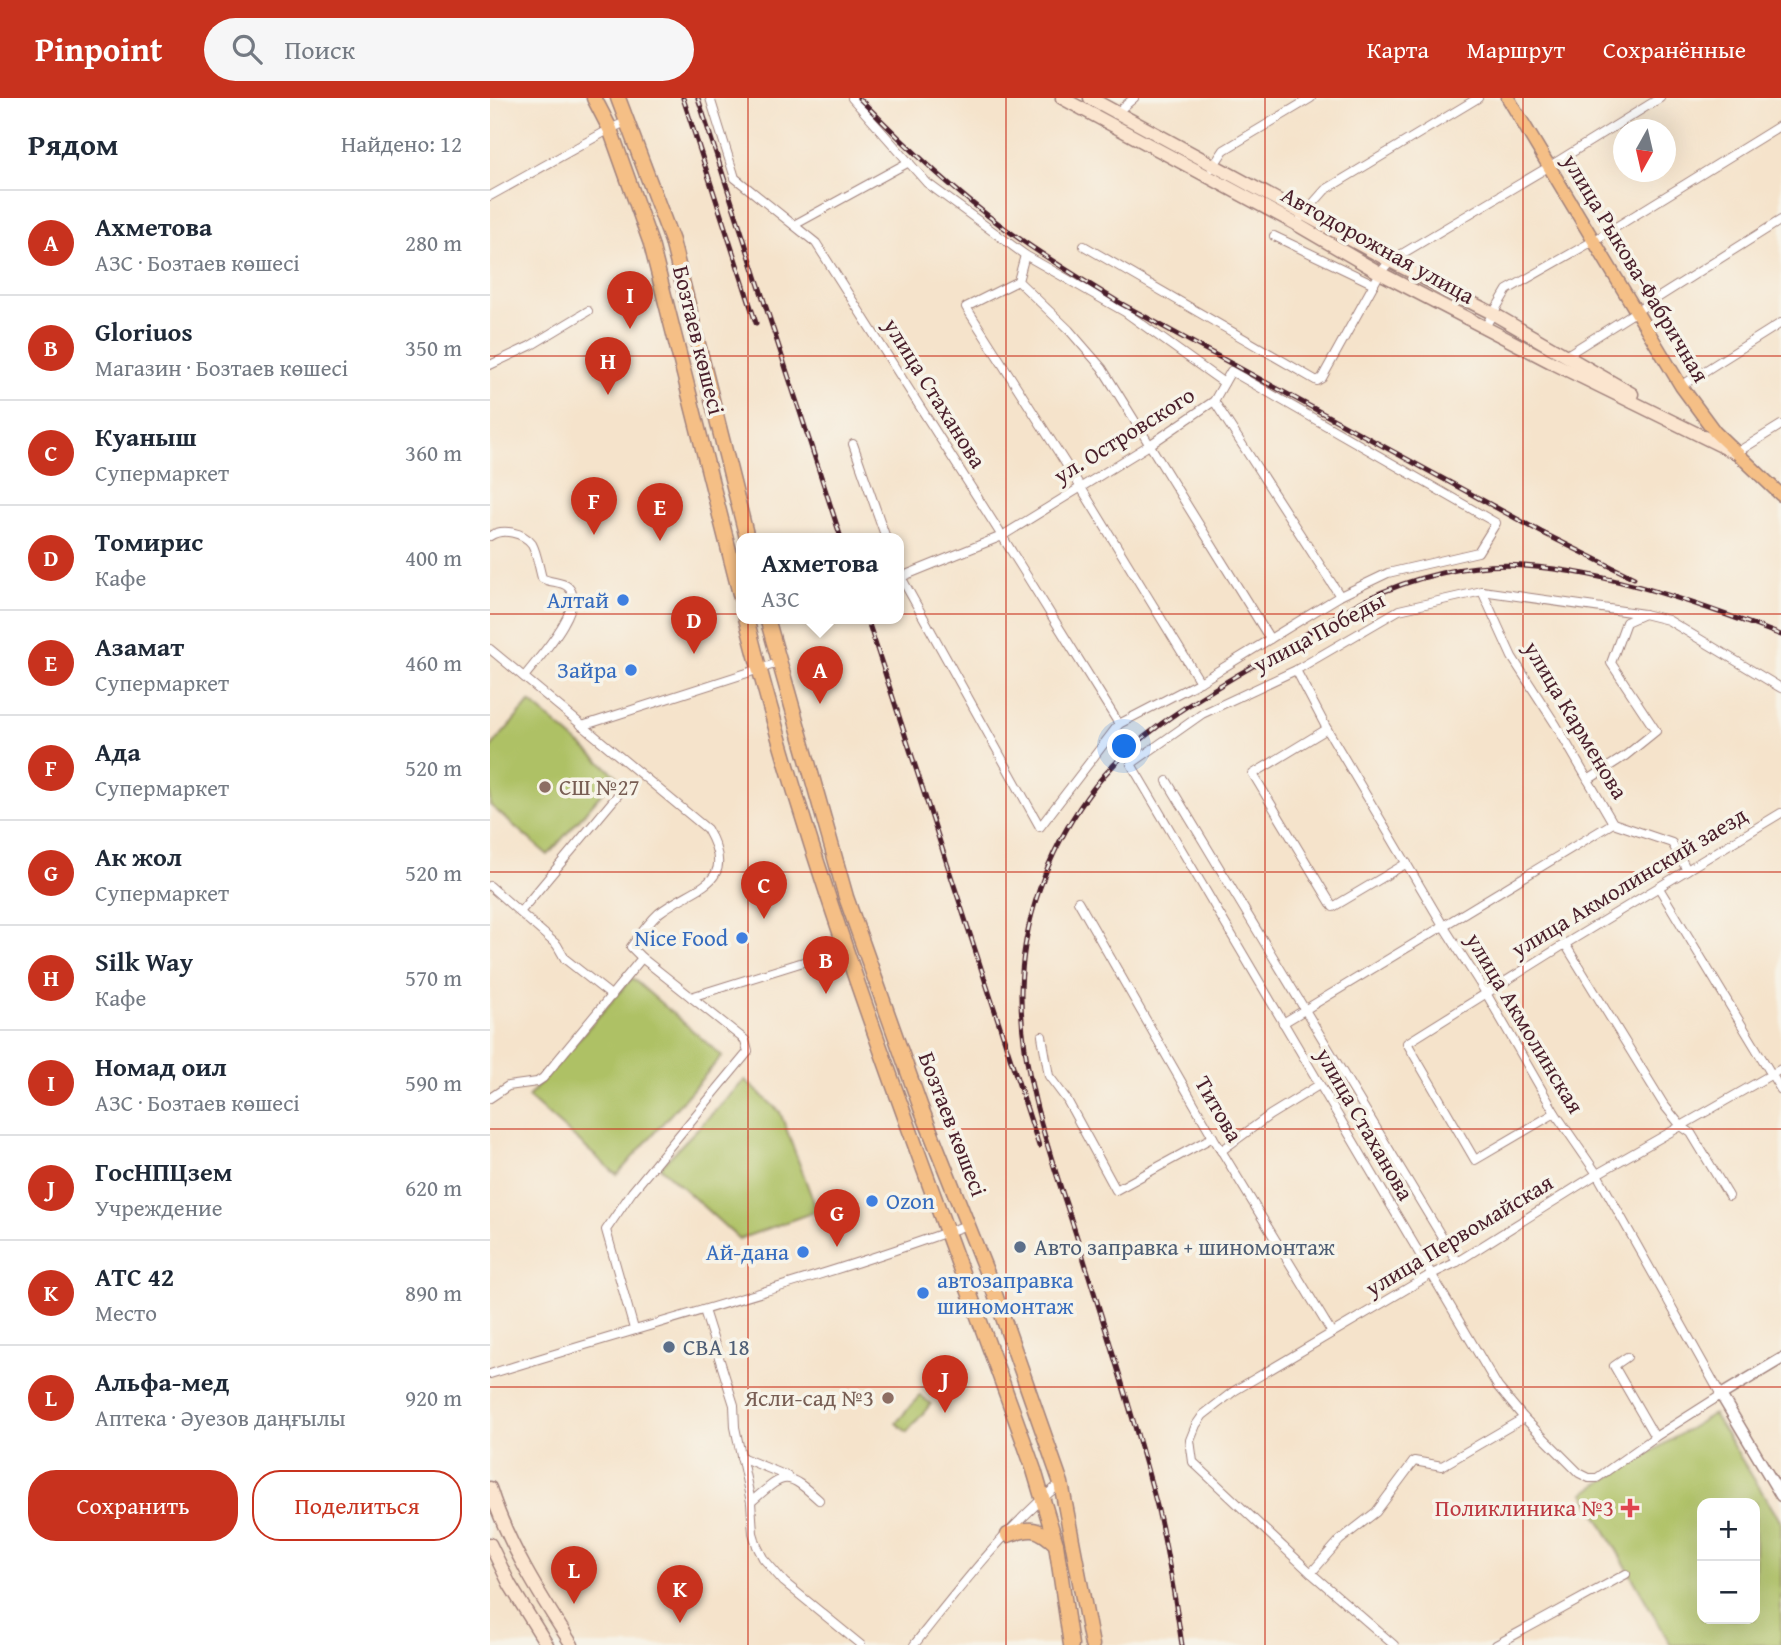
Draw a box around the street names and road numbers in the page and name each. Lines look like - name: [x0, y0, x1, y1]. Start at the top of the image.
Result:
- street label: улица Рыкова-Фабричная: [1554, 146, 1718, 389]
- street label: Автодорожная улица: [1276, 178, 1481, 311]
- street label: Бозтаев көшесі: [665, 262, 734, 418]
- street label: улица Стаханова: [875, 310, 995, 474]
- street label: ул. Островского: [1046, 378, 1201, 492]
- street label: улица Победы: [1246, 583, 1390, 681]
- street label: улица Карменова: [1516, 634, 1637, 805]
- street label: улица Акмолинский заезд: [1504, 798, 1753, 966]
- street label: улица Акмолинская: [1458, 925, 1593, 1120]
- street label: улица Стаханова: [1308, 1040, 1423, 1206]
- street label: Бозтаев көшесі: [911, 1047, 996, 1201]
- street label: Титова: [1187, 1069, 1252, 1148]
- street label: улица Первомайская: [1358, 1165, 1559, 1304]

